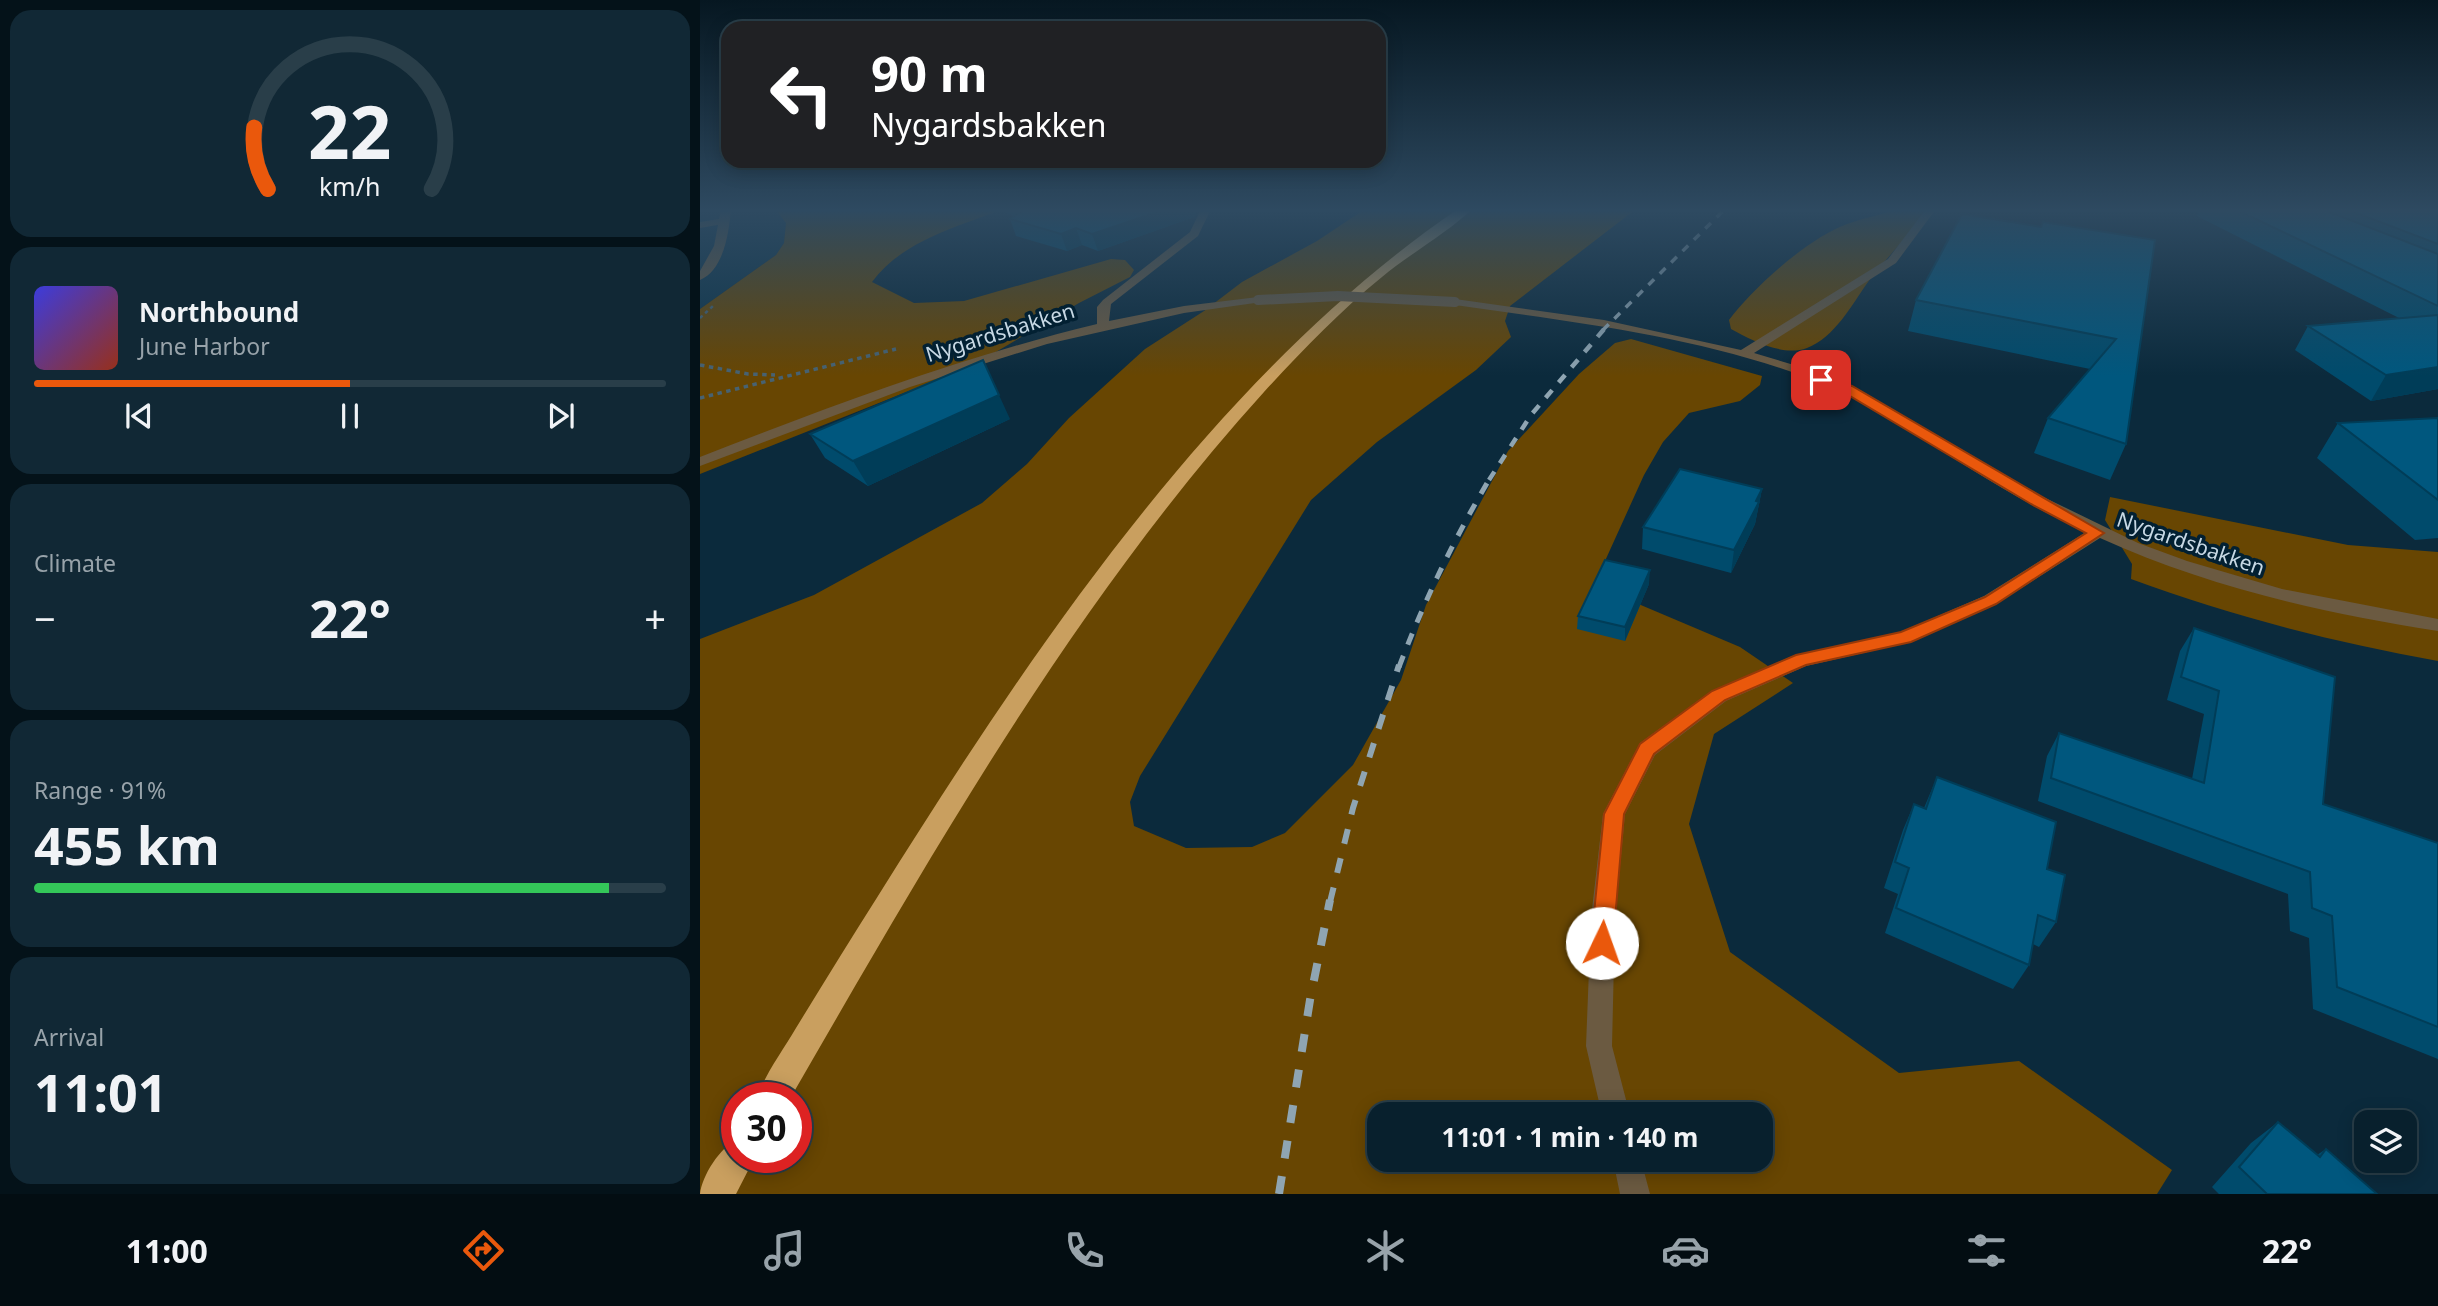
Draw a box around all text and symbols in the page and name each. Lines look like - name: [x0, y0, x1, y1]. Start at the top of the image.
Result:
- text: 90 m: [871, 40, 988, 106]
- icon: left: [756, 49, 847, 140]
- text: 22: [308, 82, 392, 181]
- text: Nygardsbakken: [871, 103, 1107, 146]
- text: km/h: [319, 169, 381, 203]
- text: Northbound: [139, 294, 299, 330]
- street label: Nygardsbakken: [922, 296, 1078, 368]
- text: June Harbor: [139, 330, 270, 362]
- pin: [1791, 350, 1851, 410]
- icon: arrive: [1802, 361, 1840, 399]
- icon: previous: [120, 397, 158, 435]
- icon: pause: [331, 397, 369, 435]
- icon: next: [542, 397, 580, 435]
- street label: Nygardsbakken: [2113, 505, 2269, 581]
- text: Climate: [34, 547, 116, 579]
- text: 22°: [309, 582, 391, 653]
- text: −: [34, 592, 56, 644]
- text: +: [644, 592, 666, 644]
- text: Range · 91%: [34, 774, 166, 806]
- text: 455 km: [34, 809, 220, 880]
- position arrow: [1565, 906, 1639, 980]
- text: Arrival: [34, 1021, 104, 1053]
- text: 11:01: [34, 1056, 168, 1127]
- speed limit sign: 30: [721, 1082, 812, 1173]
- map controls: [2354, 1110, 2417, 1173]
- button: layers: [2354, 1110, 2417, 1173]
- text: 11:01 · 1 min · 140 m: [1442, 1119, 1698, 1155]
- icon: directions: [459, 1226, 508, 1275]
- icon: music: [760, 1226, 809, 1275]
- icon: phone: [1060, 1226, 1109, 1275]
- icon: climate: [1361, 1226, 1410, 1275]
- icon: car: [1661, 1226, 1710, 1275]
- icon: filters: [1962, 1226, 2011, 1275]
- text: 11:00: [126, 1229, 208, 1272]
- text: 22°: [2262, 1229, 2312, 1272]

